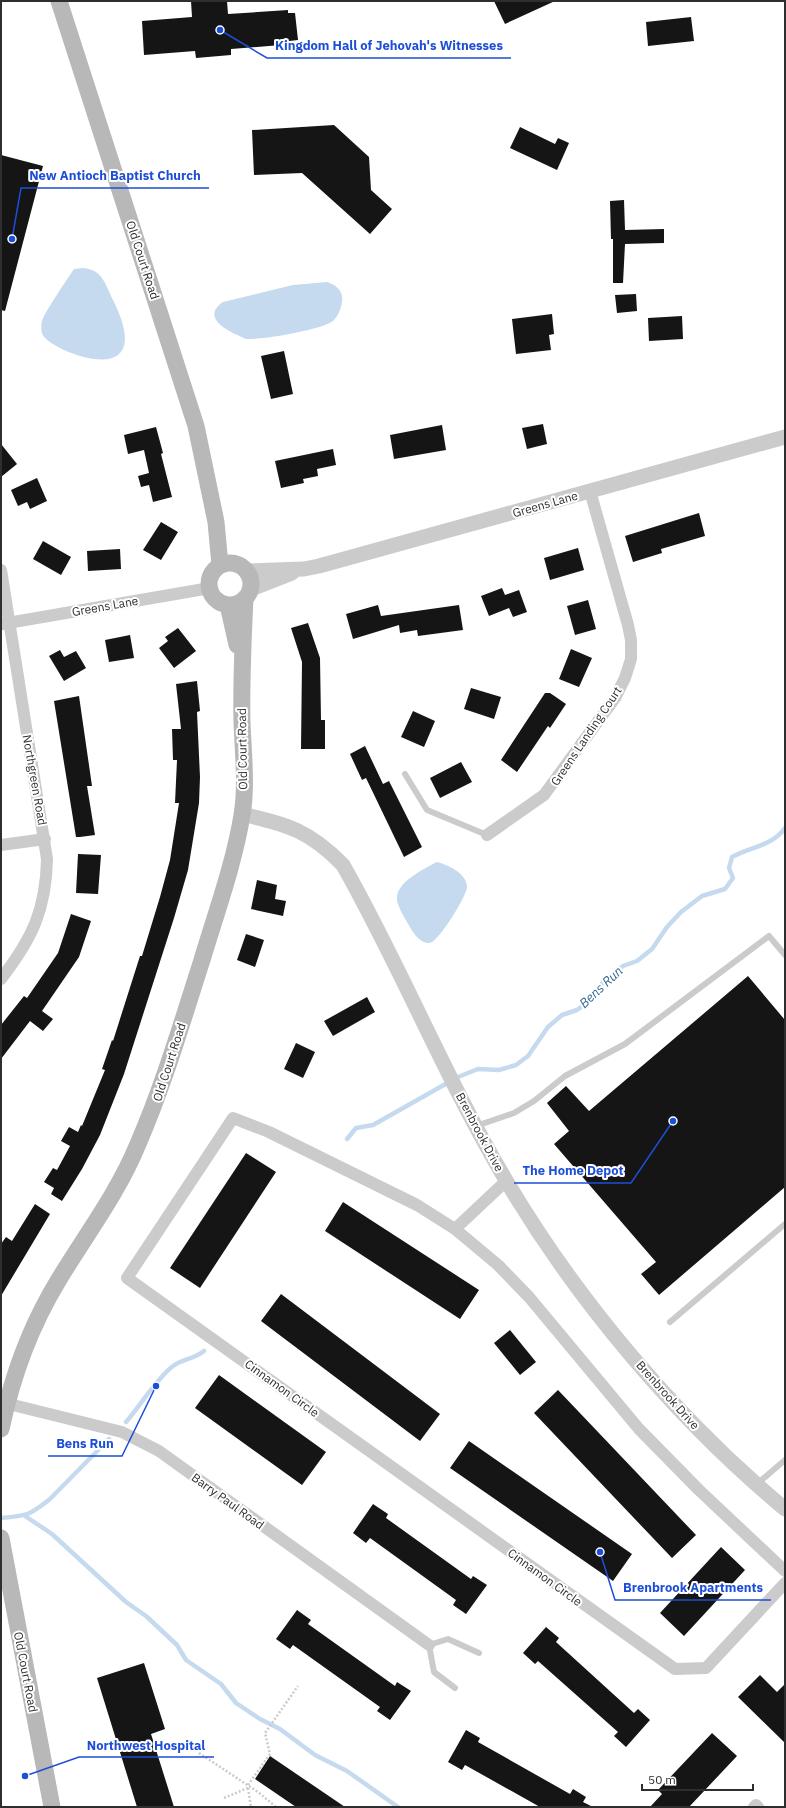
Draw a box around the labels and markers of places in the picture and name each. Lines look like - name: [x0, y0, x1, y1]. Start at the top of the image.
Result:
- callout: Kingdom Hall of Jehovah's Witnesses: [267, 33, 511, 58]
- callout: New Antioch Baptist Church: [21, 163, 209, 188]
- callout: The Home Depot: [514, 1158, 631, 1183]
- callout: Bens Run: [48, 1431, 122, 1456]
- callout: Brenbrook Apartments: [615, 1575, 771, 1600]
- callout: Northwest Hospital: [79, 1732, 214, 1757]

